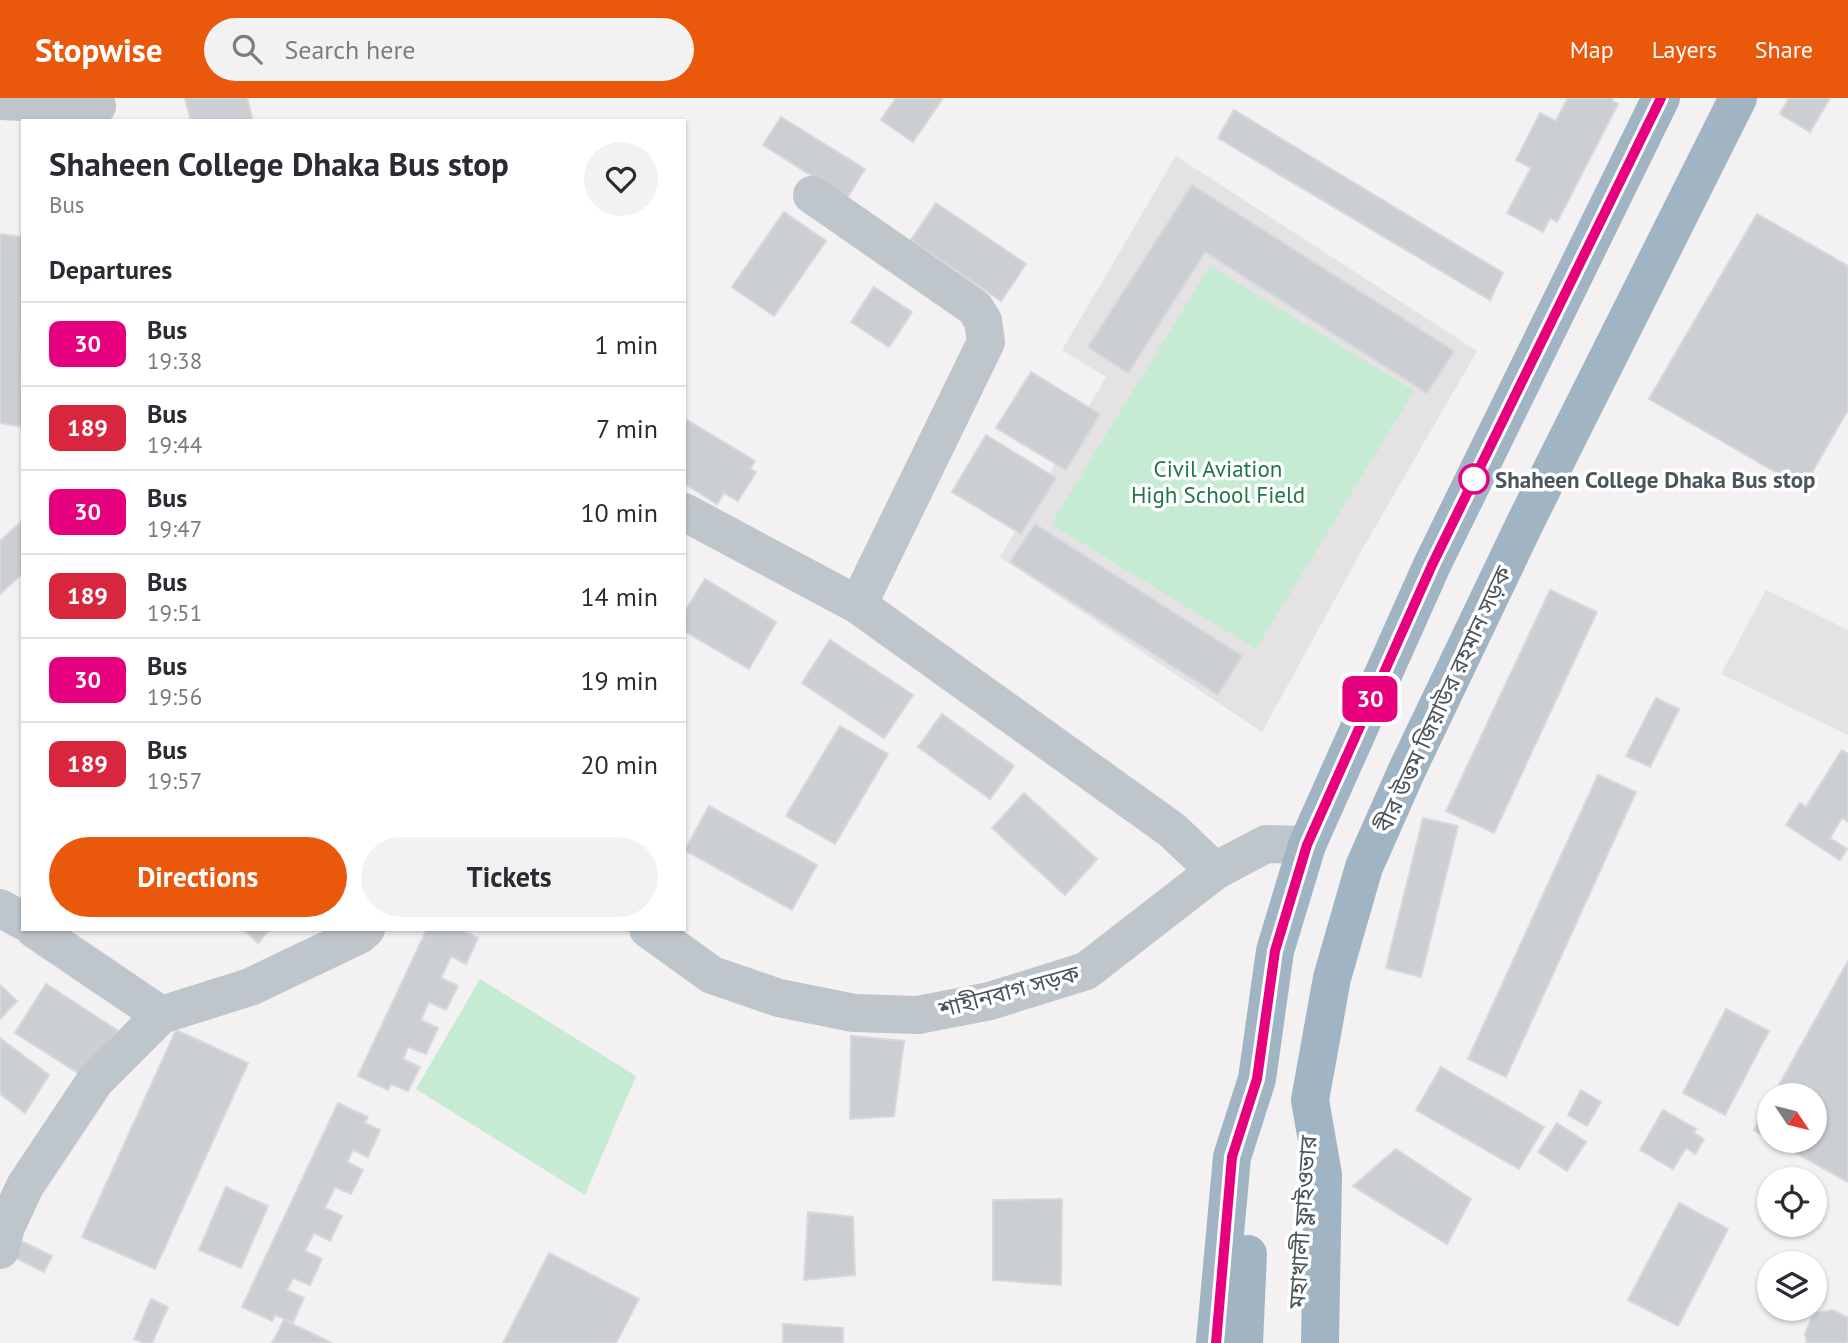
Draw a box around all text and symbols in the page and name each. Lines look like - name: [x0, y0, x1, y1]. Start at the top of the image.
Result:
- search box: [204, 18, 694, 81]
- text: Stopwise: [35, 28, 162, 71]
- icon: search: [228, 30, 266, 68]
- text: Search here: [284, 33, 416, 66]
- text: Map: [1570, 34, 1614, 65]
- text: Layers: [1652, 34, 1717, 65]
- text: Share: [1755, 34, 1813, 65]
- text: Shaheen College Dhaka Bus stop: [49, 142, 509, 185]
- button: heart: [584, 142, 658, 216]
- text: Bus: [49, 190, 85, 219]
- text: Departures: [49, 253, 172, 286]
- text: Bus: [147, 313, 187, 346]
- text: 30: [74, 328, 101, 359]
- text: 1 min: [595, 328, 658, 361]
- text: 19:38: [147, 346, 202, 375]
- text: Bus: [147, 397, 187, 430]
- text: 189: [67, 412, 108, 443]
- text: 7 min: [596, 412, 658, 445]
- text: 19:44: [147, 430, 202, 459]
- park label: Civil Aviation High School Field: [1131, 454, 1305, 509]
- marker: Shaheen College Dhaka Bus stop: [1459, 464, 1489, 494]
- place label: Shaheen College Dhaka Bus stop: [1495, 465, 1816, 494]
- text: Bus: [147, 481, 187, 514]
- text: 30: [74, 496, 101, 527]
- text: 10 min: [580, 496, 658, 529]
- text: 19:47: [147, 514, 202, 543]
- street label: বীর উত্তম জিয়াউর রহমান সড়ক: [1368, 561, 1518, 838]
- text: Bus: [147, 565, 187, 598]
- text: 189: [67, 580, 108, 611]
- text: 14 min: [580, 580, 658, 613]
- text: 19:51: [147, 598, 202, 627]
- text: Bus: [147, 649, 187, 682]
- text: 30: [74, 664, 101, 695]
- text: 19 min: [580, 664, 658, 697]
- line badge: 30: [1338, 676, 1402, 722]
- text: 19:56: [147, 682, 202, 711]
- text: 30: [1356, 683, 1384, 714]
- text: Bus: [147, 733, 187, 766]
- text: 189: [67, 748, 108, 779]
- text: 20 min: [580, 748, 658, 781]
- text: 19:57: [147, 766, 202, 795]
- button: Directions: [49, 837, 347, 917]
- button: Tickets: [361, 837, 658, 917]
- street label: শাহীনবাগ সড়ক: [935, 958, 1083, 1024]
- north arrow: [1757, 1083, 1827, 1153]
- map controls: [1757, 1083, 1827, 1321]
- street label: মহাখালী ফ্লাইওভার: [1281, 1134, 1323, 1311]
- button: locate: [1757, 1167, 1827, 1237]
- button: layers: [1757, 1251, 1827, 1321]

